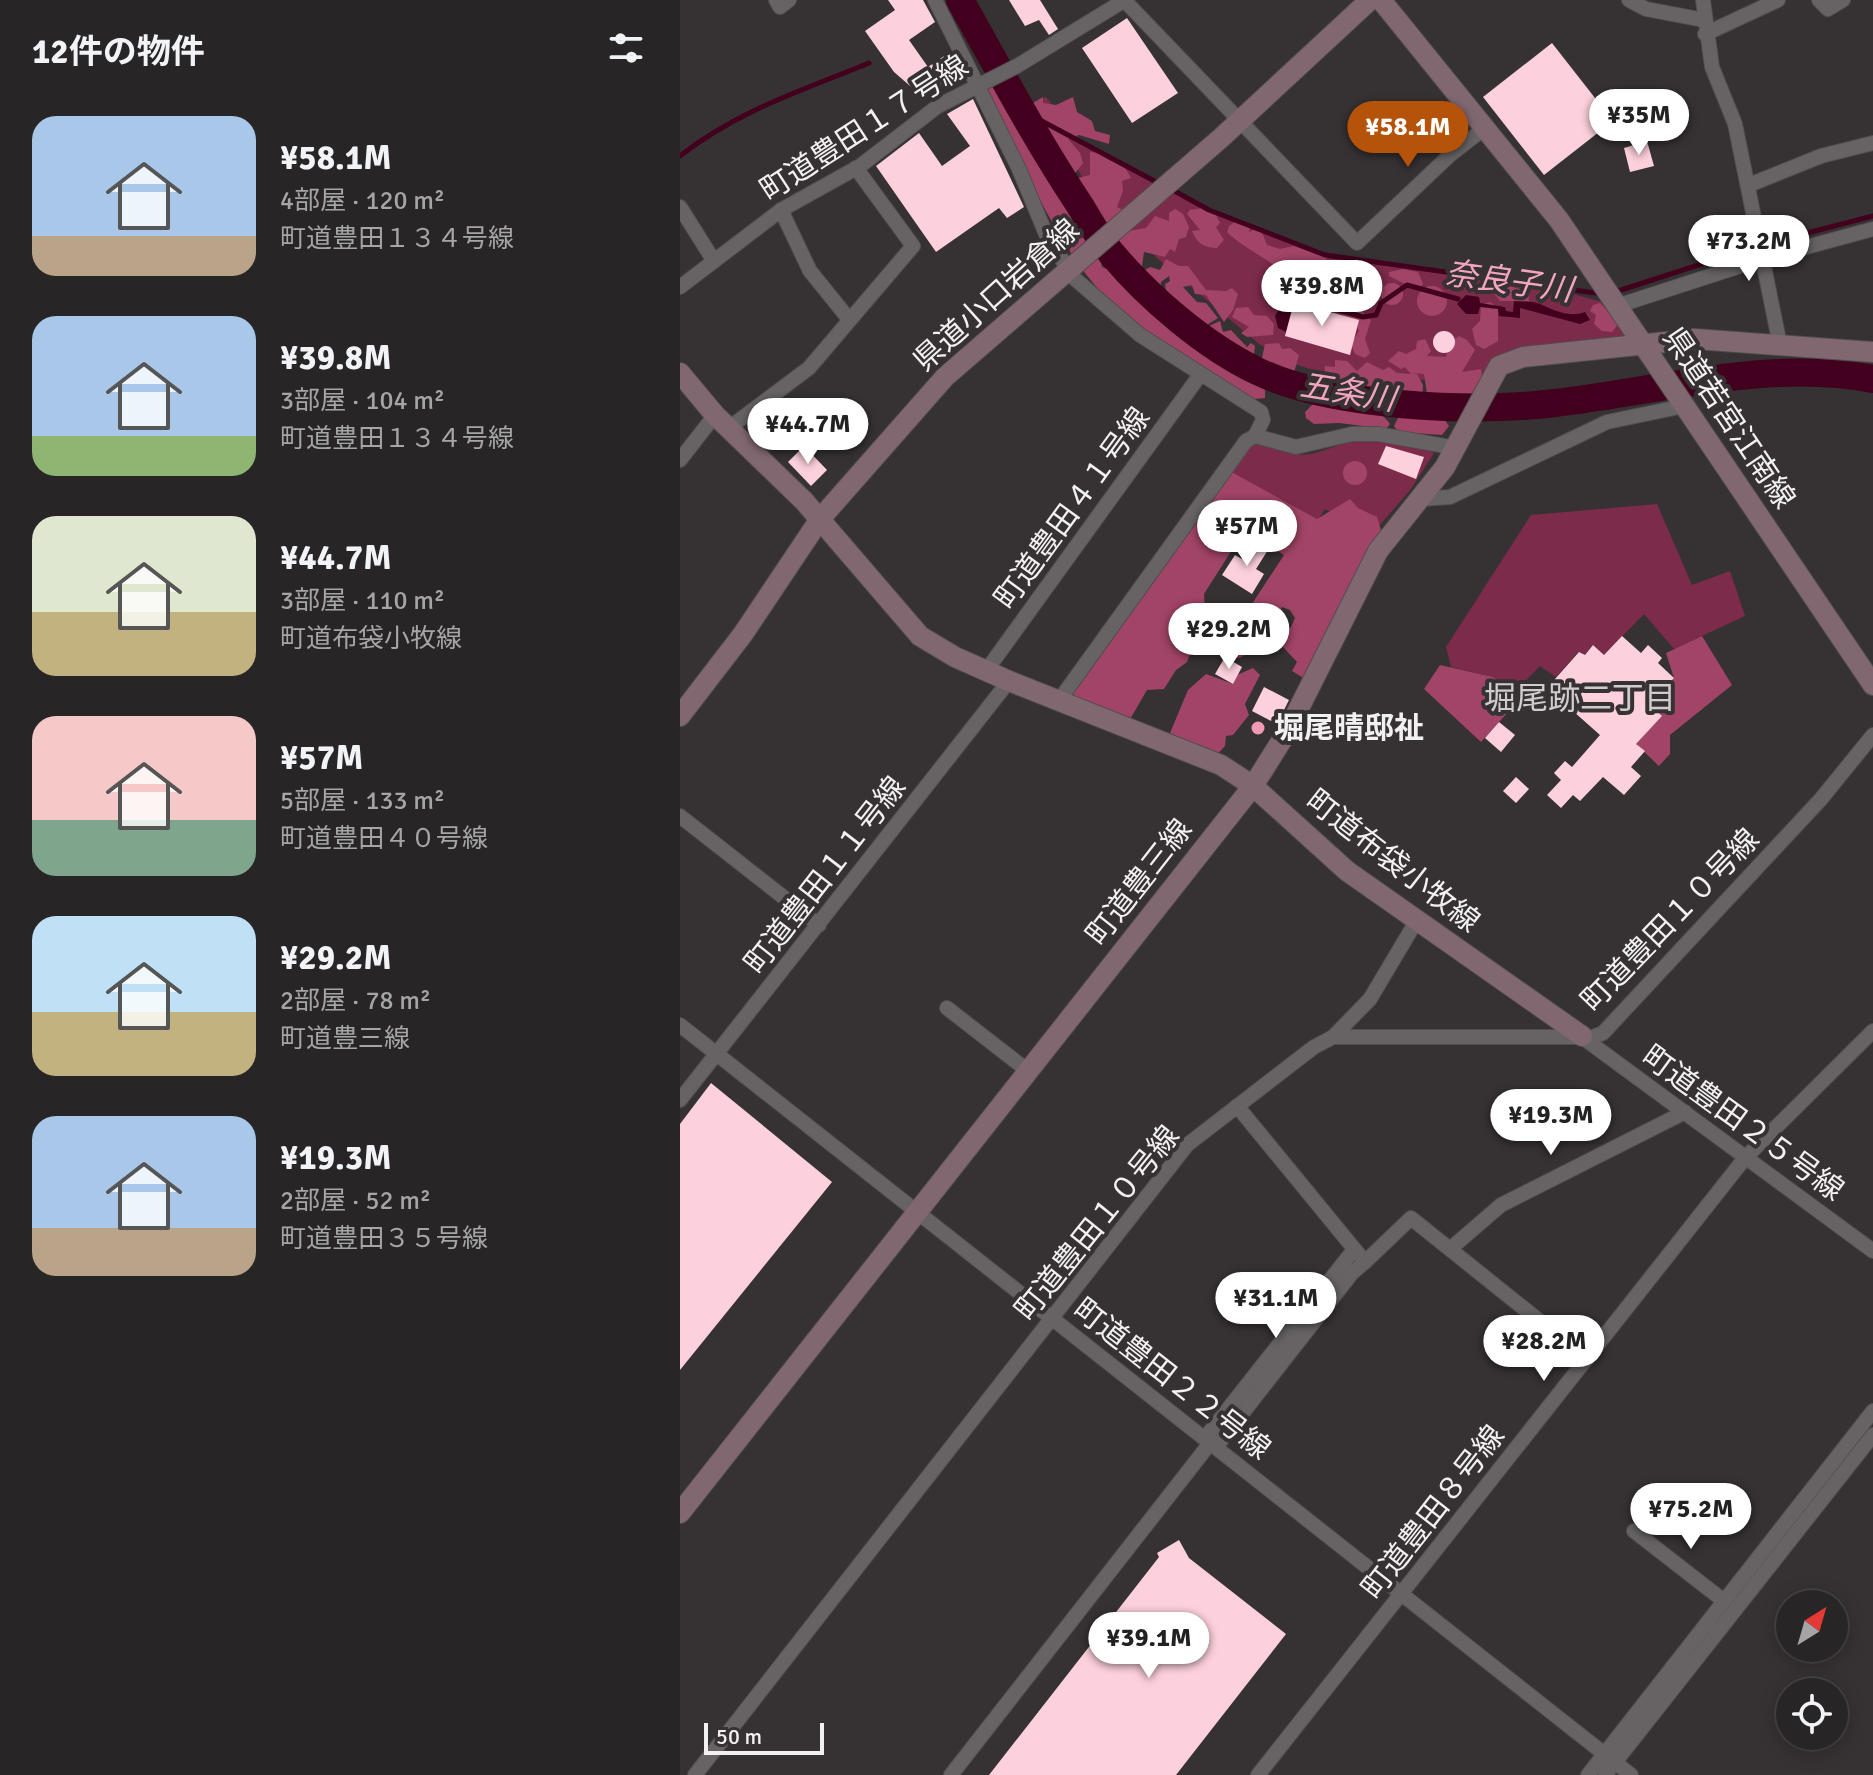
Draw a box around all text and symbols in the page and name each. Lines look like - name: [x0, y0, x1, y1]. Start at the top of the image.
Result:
- icon: filters: [604, 26, 648, 70]
- text: 12件の物件: [32, 31, 205, 73]
- street label: 町道豊田１７号線: [754, 48, 975, 209]
- pin: ¥35M: [1592, 89, 1686, 157]
- text: ¥35M: [1607, 99, 1671, 131]
- pin: ¥58.1M: [1343, 101, 1473, 169]
- text: ¥58.1M: [1365, 111, 1451, 143]
- text: ¥58.1M: [280, 137, 392, 179]
- icon: home: [96, 148, 192, 244]
- text: 4部屋 · 120 m²: [280, 185, 445, 217]
- street label: 県道小口岩倉線: [906, 211, 1087, 379]
- pin: ¥73.2M: [1684, 215, 1814, 283]
- text: 町道豊田１３４号線: [280, 223, 514, 255]
- text: ¥73.2M: [1706, 225, 1792, 257]
- water label: 奈良子川: [1443, 253, 1578, 310]
- pin: ¥39.8M: [1257, 260, 1387, 328]
- text: ¥39.8M: [1279, 270, 1365, 302]
- street label: 県道若宮江南線: [1655, 321, 1803, 516]
- text: ¥39.8M: [280, 337, 392, 379]
- icon: home: [96, 348, 192, 444]
- water label: 五条川: [1297, 366, 1401, 420]
- text: 3部屋 · 104 m²: [280, 385, 445, 417]
- pin: ¥44.7M: [743, 398, 873, 466]
- street label: 町道豊田４１号線: [987, 400, 1158, 616]
- text: ¥44.7M: [765, 408, 851, 440]
- text: 町道豊田１３４号線: [280, 423, 514, 455]
- pin: ¥57M: [1200, 500, 1294, 568]
- text: ¥57M: [1215, 510, 1279, 542]
- text: ¥44.7M: [280, 537, 392, 579]
- icon: home: [96, 548, 192, 644]
- text: 3部屋 · 110 m²: [280, 585, 445, 617]
- pin: ¥29.2M: [1164, 603, 1294, 671]
- text: ¥29.2M: [1186, 613, 1272, 645]
- text: 町道布袋小牧線: [280, 623, 462, 655]
- district label: 堀尾跡二丁目: [1484, 679, 1676, 718]
- place label: 堀尾晴邸祉: [1274, 710, 1424, 747]
- marker: 堀尾晴邸祉: [1249, 719, 1267, 737]
- text: ¥57M: [280, 737, 363, 779]
- icon: home: [96, 748, 192, 844]
- street label: 町道豊田１１号線: [737, 769, 914, 981]
- street label: 町道布袋小牧線: [1299, 782, 1487, 941]
- text: 5部屋 · 133 m²: [280, 785, 445, 817]
- street label: 町道豊三線: [1079, 812, 1200, 953]
- street label: 町道豊田１０号線: [1574, 821, 1767, 1020]
- text: 町道豊田４０号線: [280, 823, 488, 855]
- text: ¥29.2M: [280, 937, 392, 979]
- icon: home: [96, 948, 192, 1044]
- text: 2部屋 · 78 m²: [280, 985, 431, 1017]
- text: 町道豊三線: [280, 1023, 410, 1055]
- street label: 町道豊田２５号線: [1635, 1038, 1851, 1209]
- pin: ¥19.3M: [1486, 1089, 1616, 1157]
- text: ¥19.3M: [1508, 1099, 1594, 1131]
- street label: 町道豊田１０号線: [1007, 1118, 1187, 1328]
- text: ¥19.3M: [280, 1137, 392, 1179]
- icon: home: [96, 1148, 192, 1244]
- text: 2部屋 · 52 m²: [280, 1185, 431, 1217]
- text: 町道豊田３５号線: [280, 1223, 488, 1255]
- pin: ¥31.1M: [1211, 1272, 1341, 1340]
- text: ¥31.1M: [1233, 1282, 1319, 1314]
- street label: 町道豊田２２号線: [1066, 1291, 1278, 1468]
- pin: ¥28.2M: [1479, 1315, 1609, 1383]
- text: ¥28.2M: [1501, 1325, 1587, 1357]
- street label: 町道豊田８号線: [1354, 1418, 1513, 1606]
- pin: ¥75.2M: [1626, 1483, 1756, 1551]
- text: ¥75.2M: [1648, 1493, 1734, 1525]
- north arrow: [1776, 1590, 1848, 1662]
- map controls: [1776, 1590, 1848, 1750]
- pin: ¥39.1M: [1084, 1612, 1214, 1680]
- text: ¥39.1M: [1106, 1622, 1192, 1654]
- button: locate: [1776, 1678, 1848, 1750]
- scale bar: [704, 1719, 824, 1755]
- text: 50 m: [716, 1723, 762, 1750]

